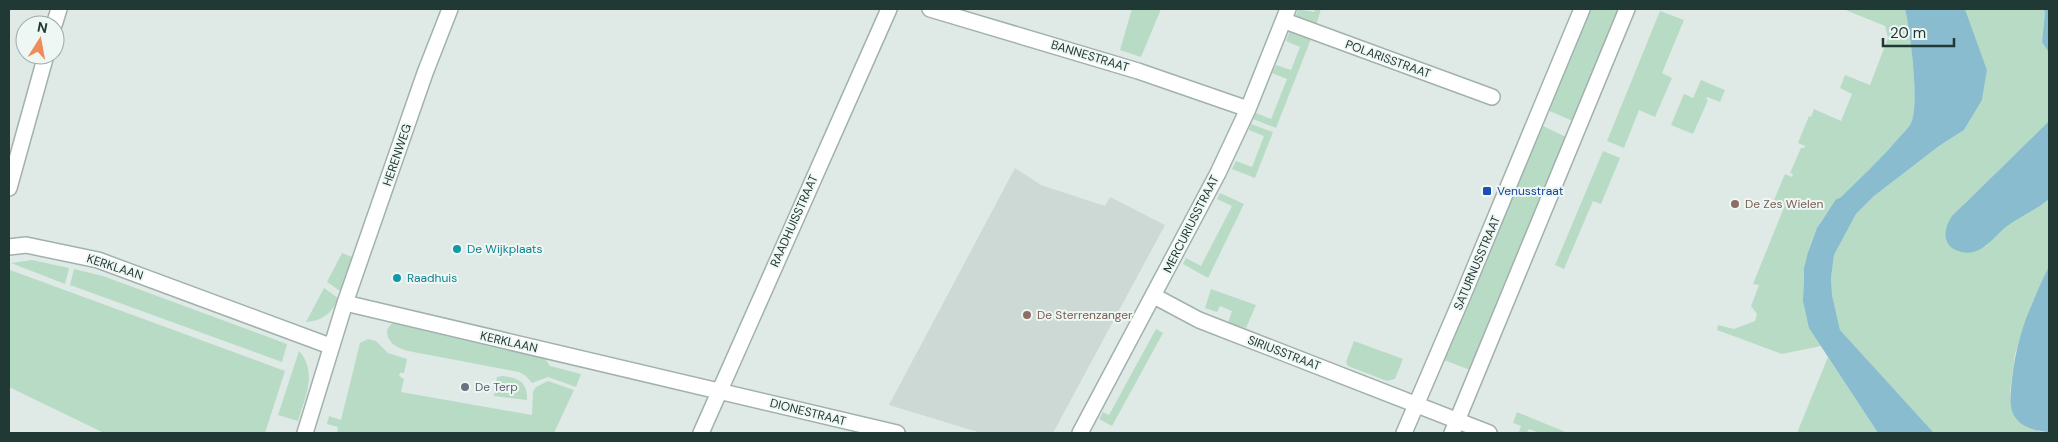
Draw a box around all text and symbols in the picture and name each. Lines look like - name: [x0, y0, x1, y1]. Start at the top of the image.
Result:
- north arrow: [15, 15, 65, 65]
- scale bar: [1883, 15, 1954, 47]
- text: N: [36, 17, 49, 37]
- text: 20 m: [1890, 23, 1926, 43]
- street label: POLARISSTRAAT: [1343, 36, 1433, 82]
- street label: BANNESTRAAT: [1049, 37, 1131, 76]
- street label: HERENWEG: [379, 122, 415, 188]
- street label: RAADHUISSTRAAT: [766, 172, 822, 270]
- street label: MERCURIUSSTRAAT: [1159, 172, 1223, 276]
- place label: Venusstraat: [1497, 183, 1564, 199]
- marker: Venusstraat: [1481, 185, 1493, 197]
- place label: De Zes Wielen: [1745, 196, 1824, 212]
- marker: De Zes Wielen: [1729, 198, 1741, 210]
- street label: SATURNUSSTRAAT: [1450, 213, 1504, 313]
- place label: De Wijkplaats: [467, 241, 543, 257]
- marker: De Wijkplaats: [451, 243, 463, 255]
- street label: KERKLAAN: [85, 250, 145, 284]
- place label: Raadhuis: [407, 270, 457, 286]
- marker: Raadhuis: [391, 272, 403, 284]
- place label: De Sterrenzanger: [1037, 307, 1133, 323]
- marker: De Sterrenzanger: [1021, 309, 1033, 321]
- street label: KERKLAAN: [479, 328, 539, 356]
- street label: SIRIUSSTRAAT: [1245, 332, 1323, 374]
- place label: De Terp: [475, 379, 518, 395]
- marker: De Terp: [459, 381, 471, 393]
- street label: DIONESTRAAT: [768, 395, 848, 429]

